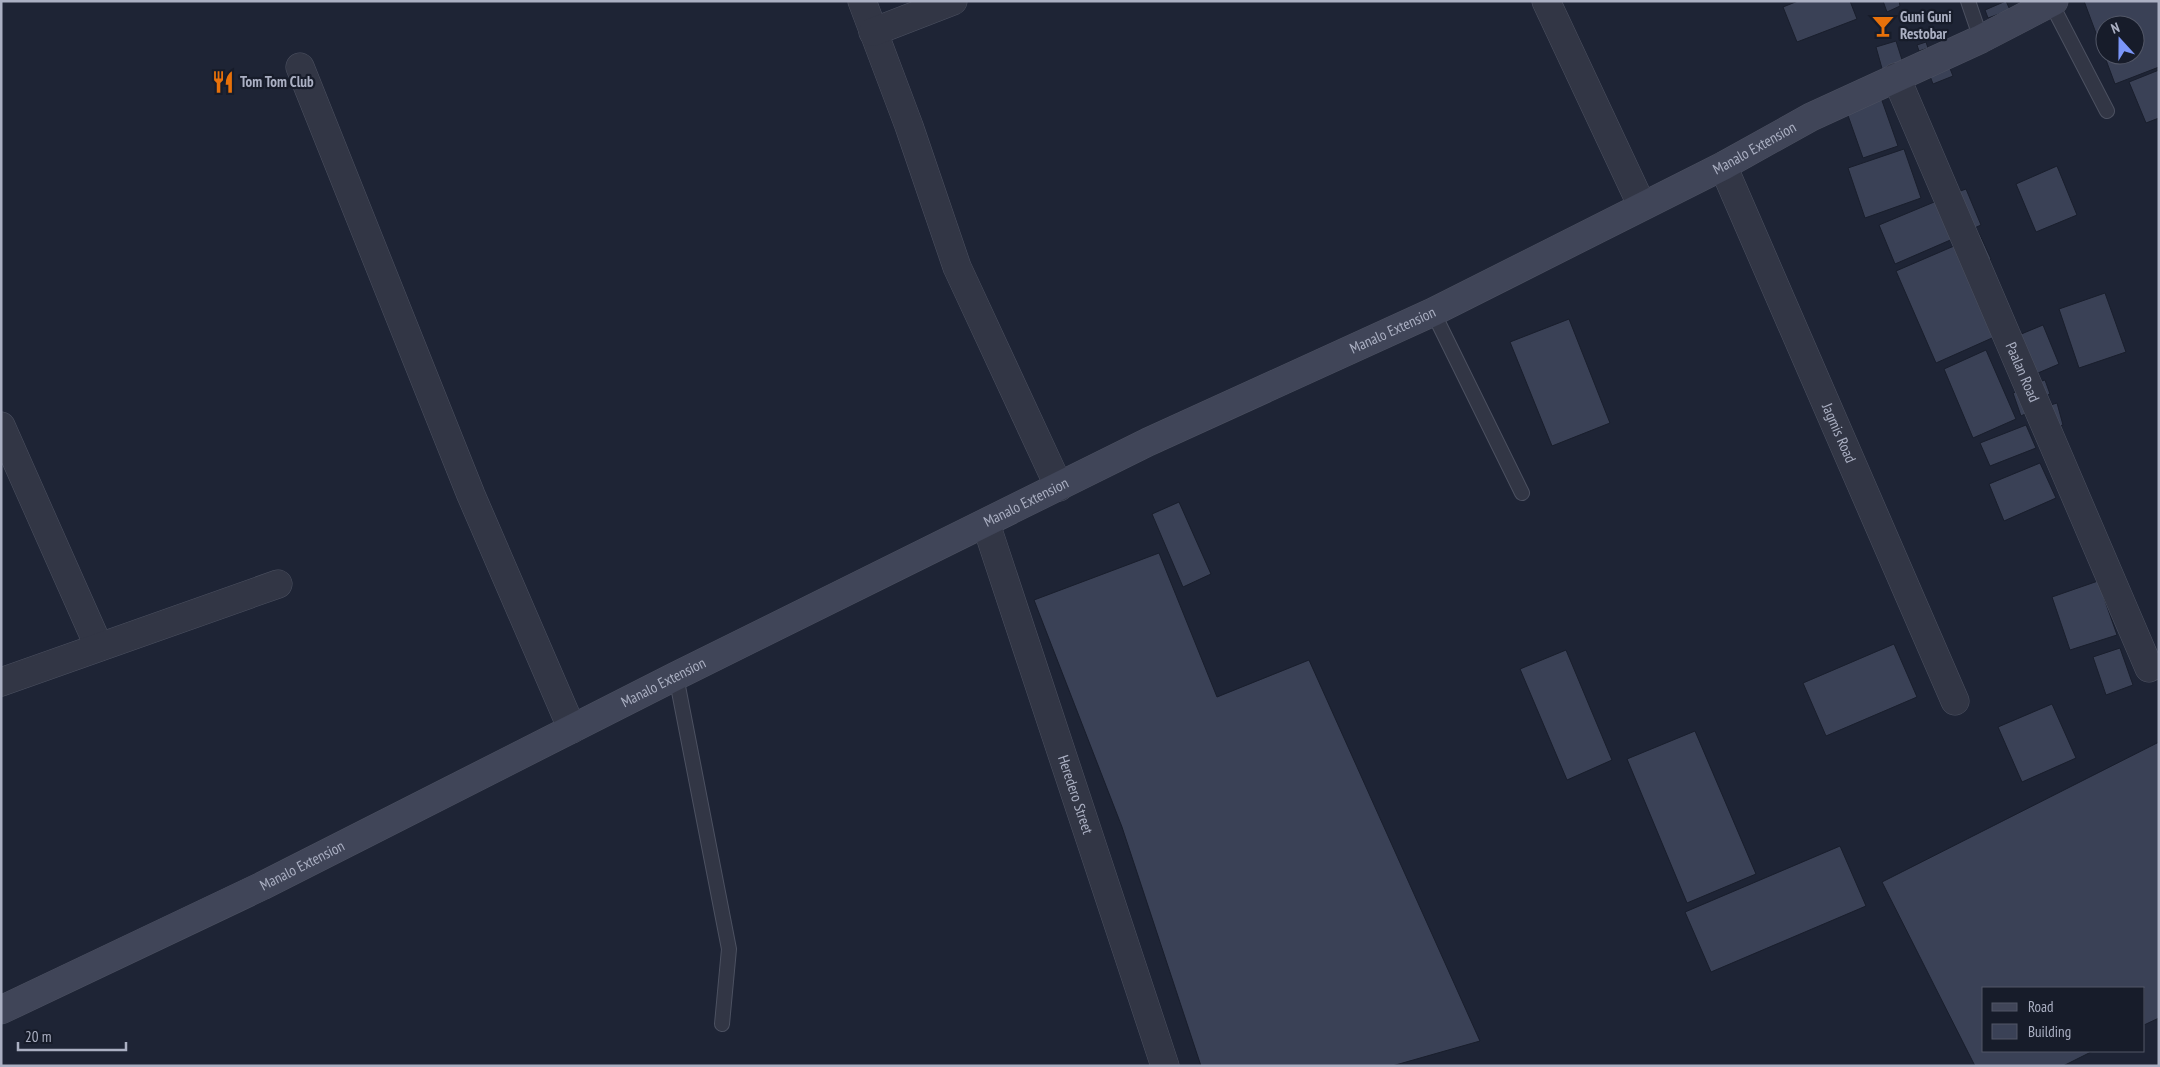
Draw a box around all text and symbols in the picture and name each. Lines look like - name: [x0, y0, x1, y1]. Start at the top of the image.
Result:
- place label: Guni Guni Restobar: [1900, 7, 1952, 43]
- bar icon: Guni Guni Restobar: [1870, 13, 1896, 39]
- north arrow: [2095, 15, 2145, 65]
- text: N: [2109, 18, 2122, 38]
- restaurant icon: Tom Tom Club: [210, 69, 236, 95]
- place label: Tom Tom Club: [240, 72, 314, 91]
- street label: Manalo Extension: [1710, 117, 1799, 179]
- street label: Manalo Extension: [1347, 302, 1438, 358]
- street label: Paalan Road: [2002, 339, 2044, 405]
- street label: Jagmis Road: [1818, 399, 1860, 465]
- street label: Manalo Extension: [980, 473, 1071, 531]
- street label: Manalo Extension: [618, 653, 709, 711]
- street label: Heredero Street: [1054, 752, 1098, 836]
- street label: Manalo Extension: [257, 836, 347, 895]
- legend: [1982, 987, 2145, 1052]
- text: Road: [2028, 997, 2054, 1016]
- scale bar: [18, 1020, 125, 1052]
- text: Building: [2028, 1022, 2071, 1041]
- text: 20 m: [25, 1027, 51, 1046]

